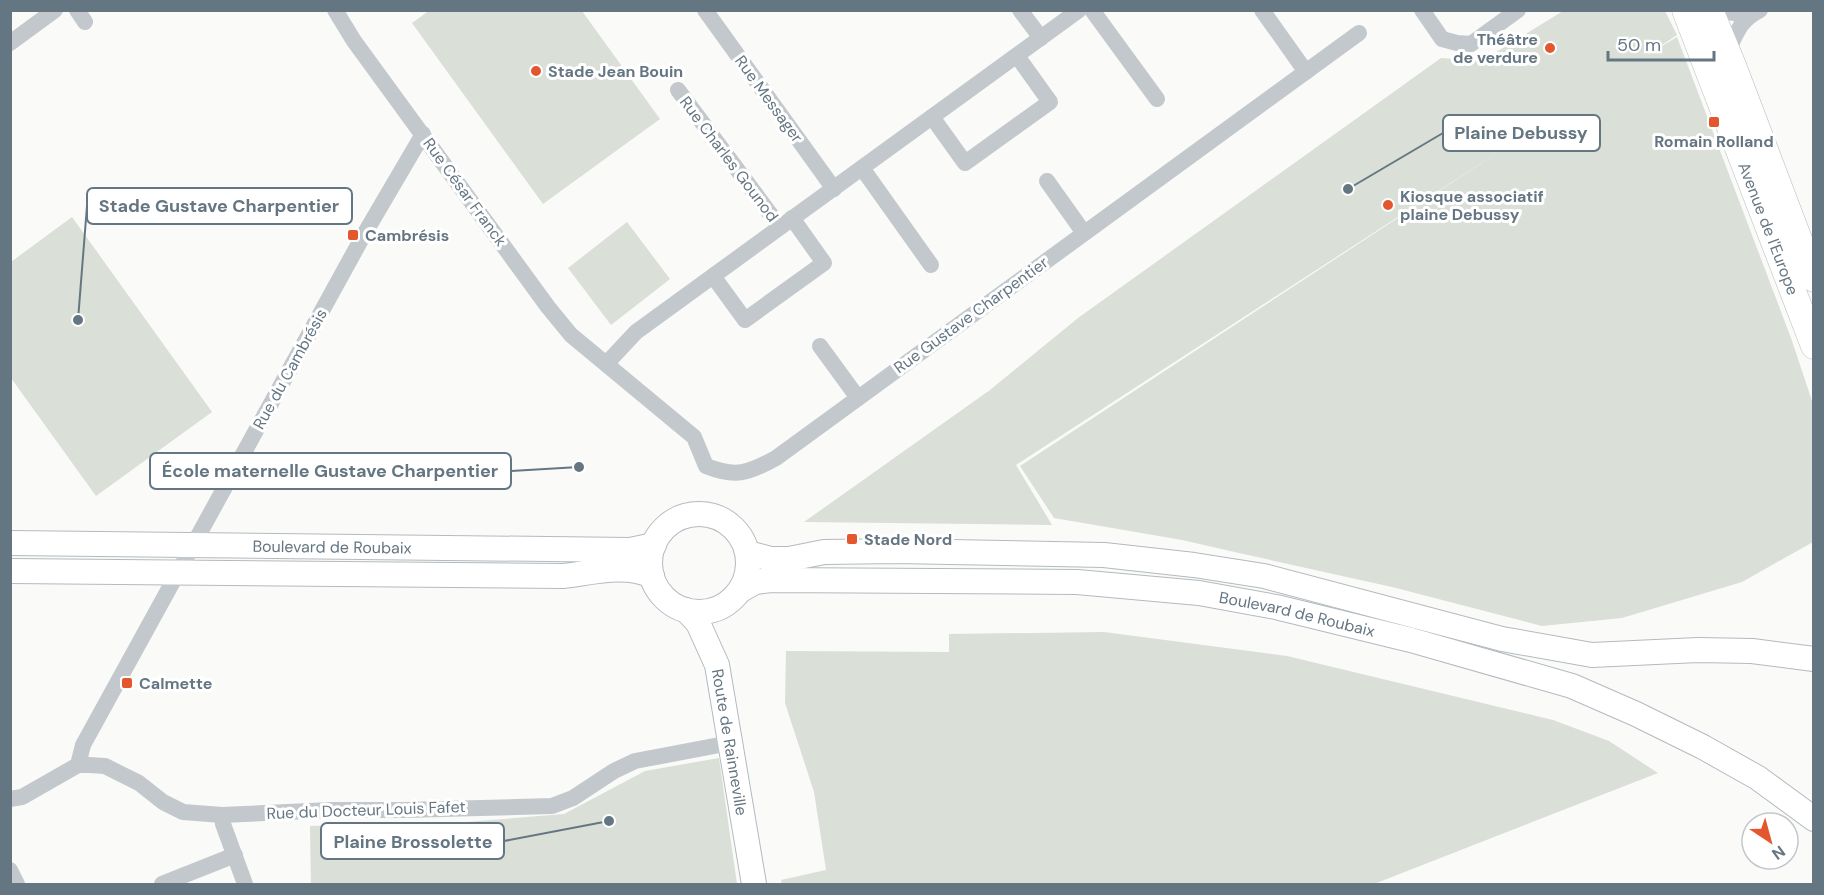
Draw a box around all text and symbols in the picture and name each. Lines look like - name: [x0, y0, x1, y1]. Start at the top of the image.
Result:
- scale bar: [1608, 24, 1714, 62]
- place label: Théâtre de verdure: [1453, 29, 1538, 68]
- text: 50 m: [1617, 33, 1661, 57]
- marker: Théâtre de verdure: [1543, 41, 1557, 55]
- street label: Rue Messager: [730, 51, 808, 147]
- place label: Stade Jean Bouin: [548, 61, 683, 82]
- marker: Stade Jean Bouin: [529, 64, 543, 78]
- street label: Rue Charles Gounod: [675, 92, 783, 226]
- callout: Plaine Debussy: [1443, 115, 1600, 151]
- marker: Romain Rolland: [1707, 115, 1721, 129]
- text: Plaine Debussy: [1454, 121, 1588, 145]
- place label: Romain Rolland: [1654, 131, 1774, 152]
- street label: Rue César Franck: [419, 134, 511, 250]
- street label: Avenue de l'Europe: [1734, 159, 1804, 298]
- place label: Kiosque associatif plaine Debussy: [1400, 186, 1544, 225]
- callout: Stade Gustave Charpentier: [87, 188, 352, 224]
- text: Stade Gustave Charpentier: [99, 194, 339, 218]
- marker: Kiosque associatif plaine Debussy: [1381, 198, 1395, 212]
- place label: Cambrésis: [365, 225, 449, 246]
- marker: Cambrésis: [346, 228, 360, 242]
- street label: Rue Gustave Charpentier: [890, 252, 1052, 378]
- street label: Rue du Cambrésis: [248, 305, 332, 433]
- callout: École maternelle Gustave Charpentier: [150, 453, 511, 489]
- text: École maternelle Gustave Charpentier: [162, 459, 498, 483]
- place label: Stade Nord: [864, 529, 952, 550]
- marker: Stade Nord: [845, 532, 859, 546]
- street label: Boulevard de Roubaix: [252, 535, 412, 558]
- street label: Boulevard de Roubaix: [1218, 586, 1377, 641]
- street label: Route de Rainneville: [707, 667, 753, 817]
- place label: Calmette: [139, 673, 212, 694]
- marker: Calmette: [120, 676, 134, 690]
- street label: Rue du Docteur Louis Fafet: [266, 796, 466, 824]
- north arrow: [1740, 811, 1800, 871]
- callout: Plaine Brossolette: [321, 823, 504, 859]
- text: Plaine Brossolette: [333, 830, 493, 854]
- text: N: [1768, 841, 1789, 865]

